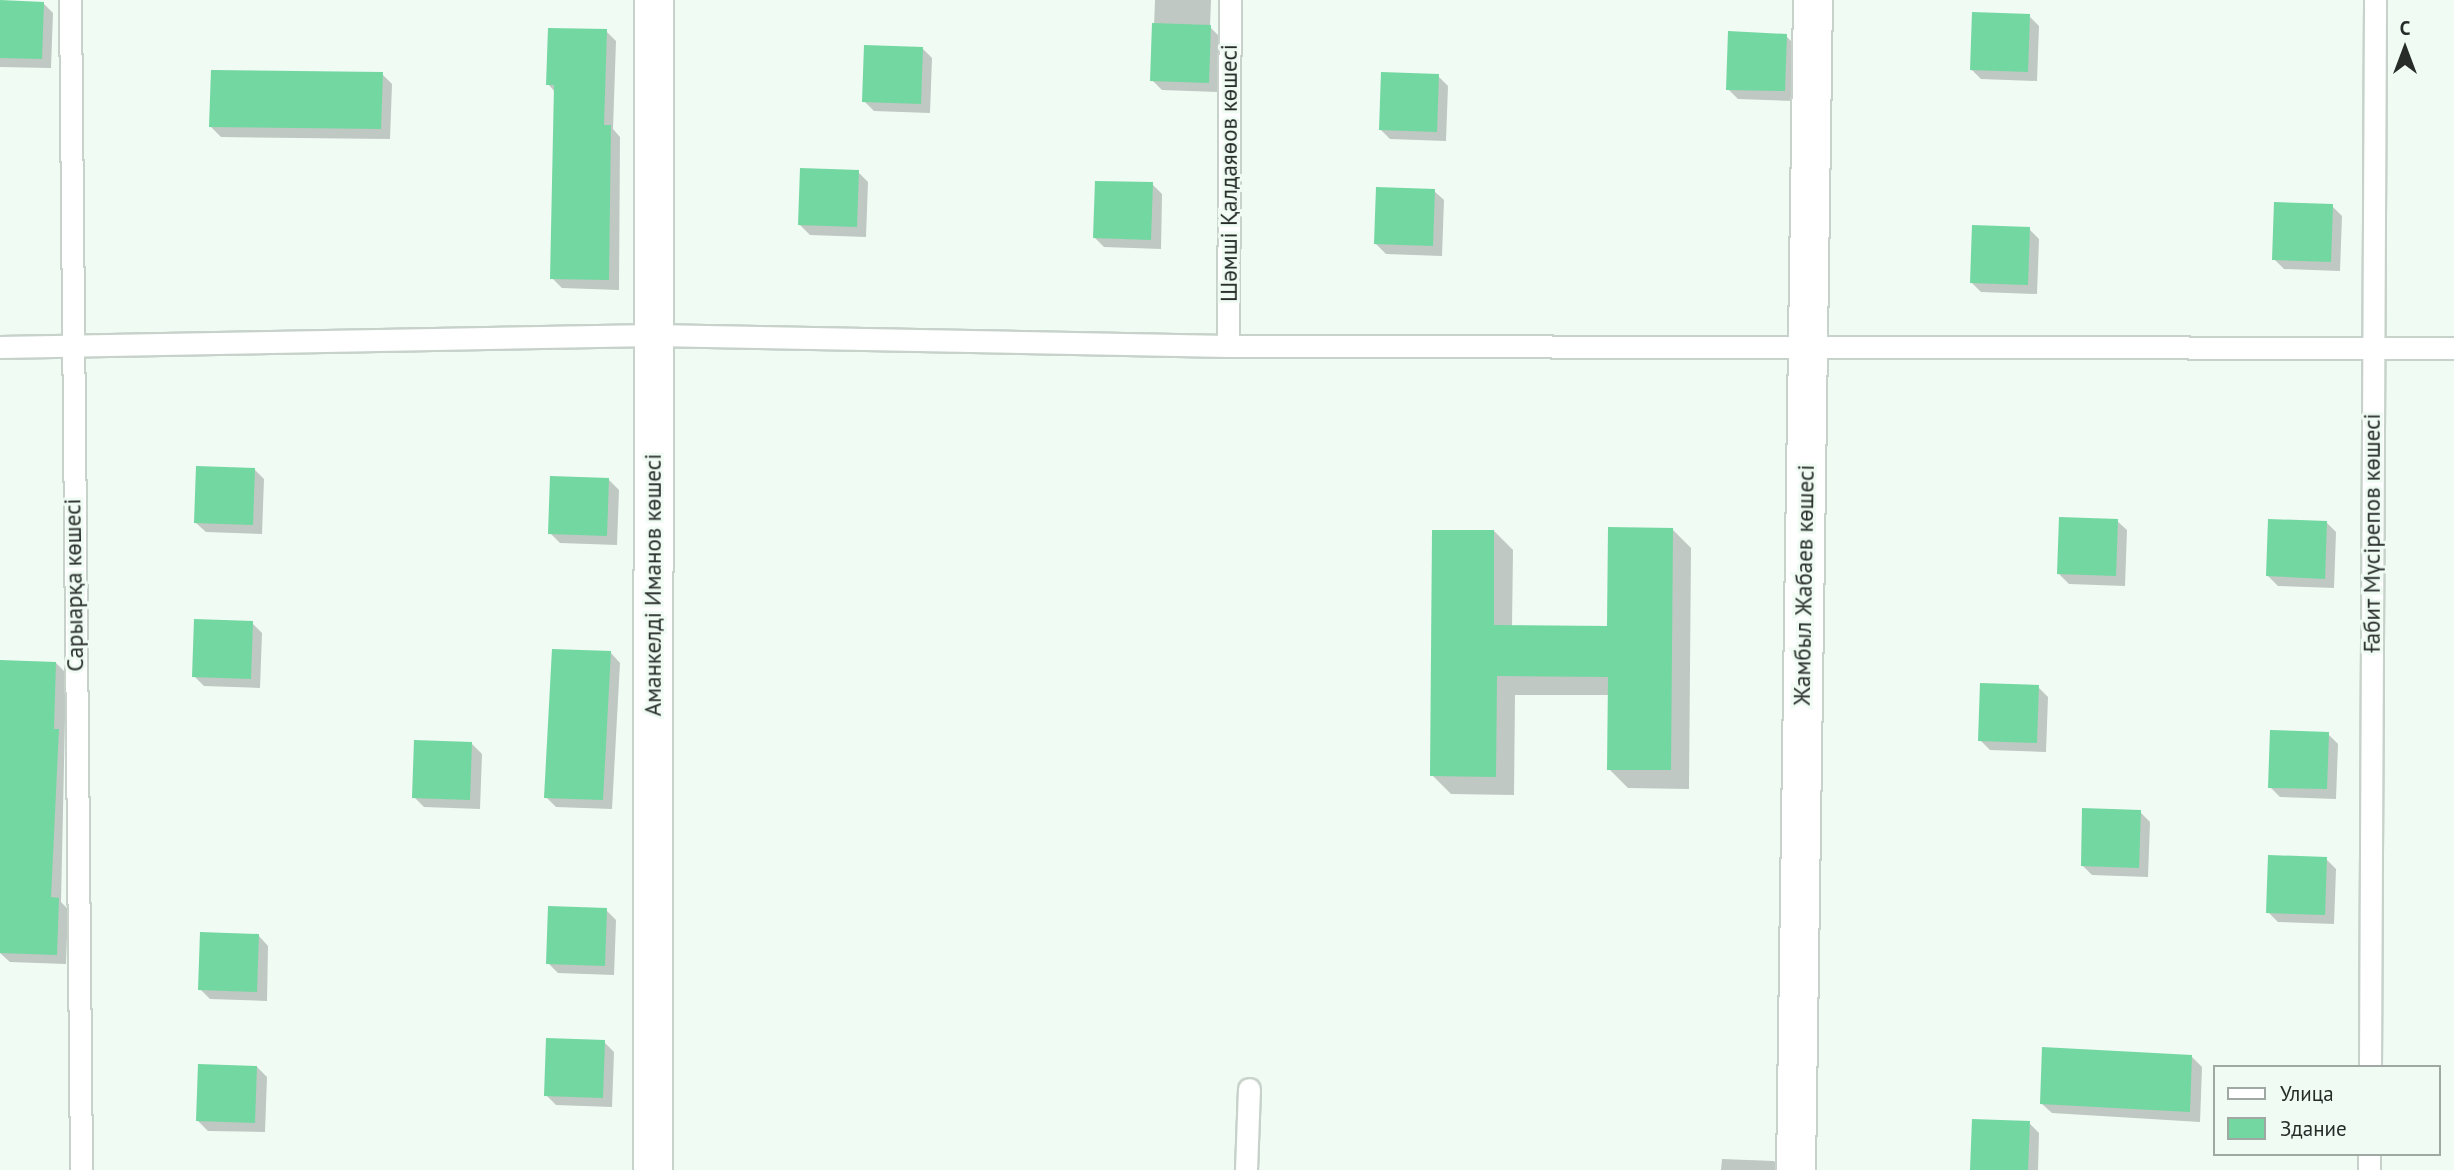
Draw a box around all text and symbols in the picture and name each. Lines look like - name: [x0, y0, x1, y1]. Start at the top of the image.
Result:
- north arrow: [2370, 14, 2440, 84]
- text: С: [2400, 16, 2410, 40]
- street label: Шәмші Қалдаяөов көшесі: [1215, 44, 1243, 302]
- street label: Ғабит Мүсірепов көшесі: [2358, 413, 2386, 653]
- street label: Аманкелді Иманов көшесі: [639, 454, 667, 716]
- street label: Жамбыл Жабаев көшесі: [1788, 464, 1820, 706]
- street label: Сарыарқа көшесі: [59, 498, 89, 672]
- legend: [2212, 1065, 2440, 1156]
- text: Улица: [2280, 1080, 2334, 1107]
- text: Здание: [2280, 1115, 2347, 1142]

